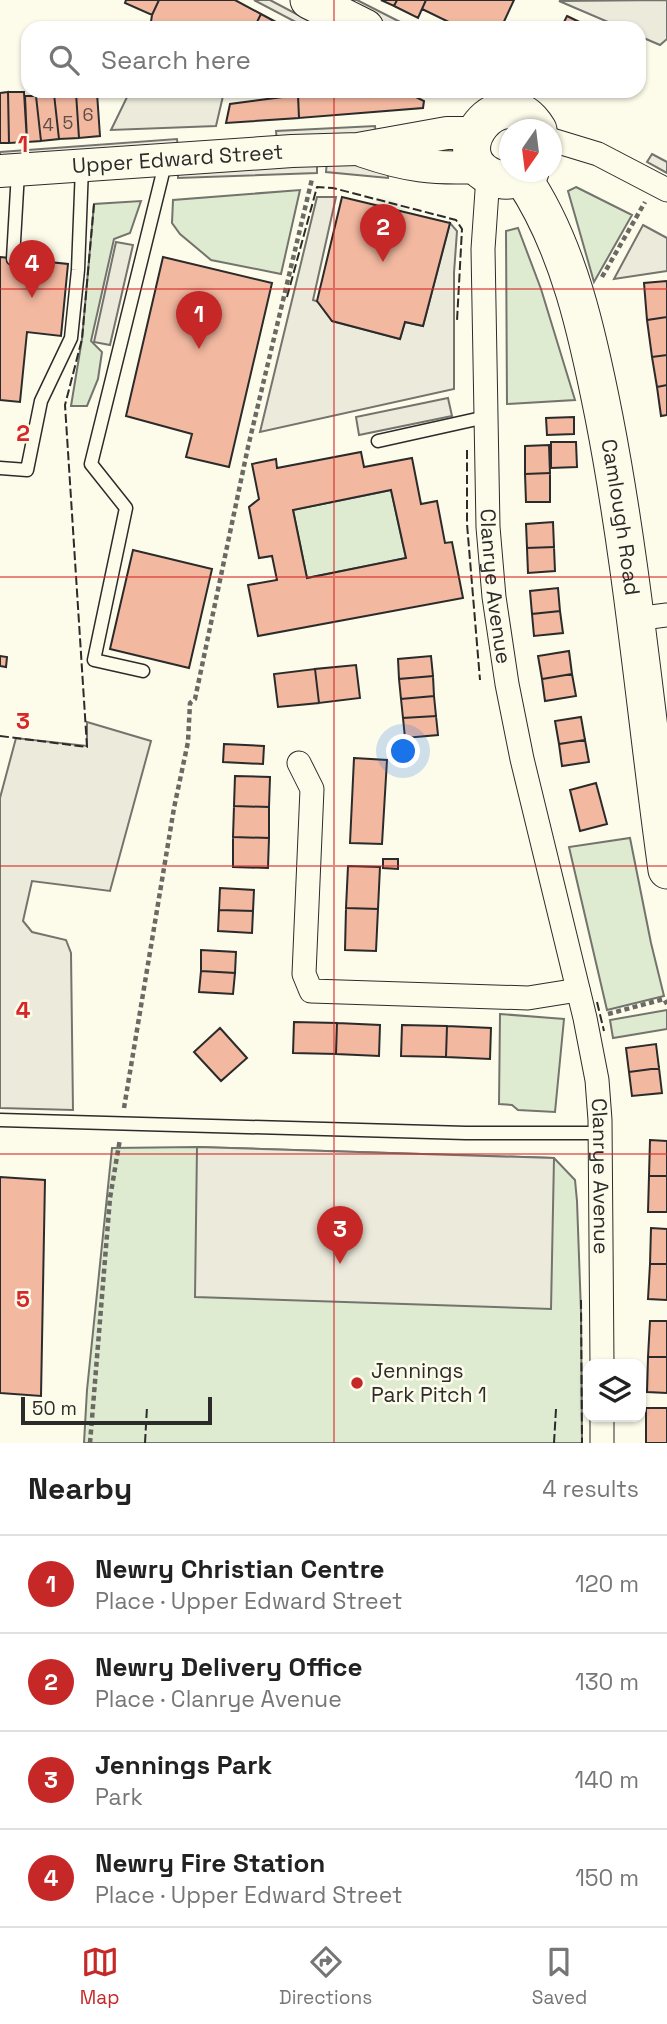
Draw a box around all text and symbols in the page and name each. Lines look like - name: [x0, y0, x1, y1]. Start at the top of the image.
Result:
- search box: [21, 21, 646, 98]
- icon: search: [45, 41, 83, 79]
- text: Search here: [101, 43, 251, 77]
- house number: 6: [82, 103, 94, 126]
- house number: 5: [63, 111, 73, 134]
- house number: 4: [42, 113, 54, 136]
- north arrow: [499, 119, 562, 182]
- text: 1: [18, 129, 28, 159]
- street label: Upper Edward Street: [71, 138, 284, 179]
- pin: 2: [360, 204, 406, 262]
- pin: 4: [9, 240, 55, 298]
- pin: 1: [176, 291, 222, 349]
- text: 2: [16, 418, 30, 448]
- street label: Camlough Road: [595, 437, 646, 597]
- street label: Clanrye Avenue: [475, 508, 518, 666]
- text: 3: [16, 706, 30, 736]
- your location: [386, 734, 420, 768]
- text: 4: [16, 995, 31, 1025]
- street label: Clanrye Avenue: [585, 1097, 615, 1254]
- pin: 3: [317, 1206, 363, 1264]
- text: 5: [16, 1284, 30, 1314]
- place label: Jennings Park Pitch 1: [371, 1357, 487, 1408]
- map controls: [583, 1359, 646, 1422]
- button: layers: [583, 1359, 646, 1422]
- marker: Jennings Park Pitch 1: [349, 1375, 365, 1391]
- scale bar: [21, 1394, 212, 1426]
- text: 50 m: [32, 1396, 77, 1421]
- text: Nearby: [28, 1469, 132, 1508]
- text: 4 results: [542, 1474, 639, 1504]
- text: Newry Christian Centre: [95, 1552, 385, 1586]
- text: 1: [46, 1569, 56, 1599]
- text: 120 m: [575, 1569, 639, 1599]
- text: Place · Upper Edward Street: [95, 1586, 402, 1616]
- text: Newry Delivery Office: [95, 1650, 362, 1684]
- text: 2: [44, 1667, 58, 1697]
- text: 130 m: [575, 1667, 639, 1697]
- text: Place · Clanrye Avenue: [95, 1684, 342, 1714]
- text: Jennings Park: [95, 1748, 272, 1782]
- text: 3: [44, 1765, 58, 1795]
- text: 140 m: [575, 1765, 639, 1795]
- text: Park: [95, 1782, 143, 1812]
- text: Newry Fire Station: [95, 1846, 325, 1880]
- text: 4: [44, 1863, 58, 1893]
- text: 150 m: [575, 1863, 639, 1893]
- text: Place · Upper Edward Street: [95, 1880, 402, 1910]
- tab: Map: [80, 1943, 119, 2010]
- tab: Directions: [279, 1943, 372, 2010]
- tab: Saved: [532, 1943, 587, 2010]

